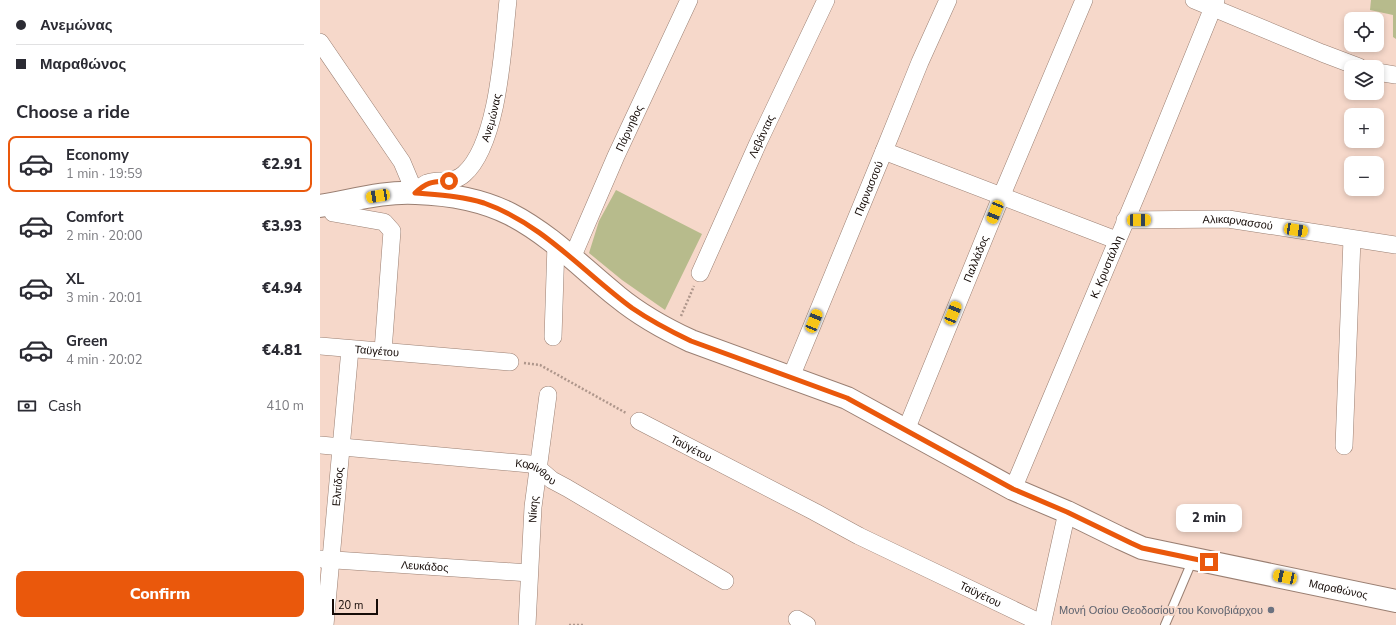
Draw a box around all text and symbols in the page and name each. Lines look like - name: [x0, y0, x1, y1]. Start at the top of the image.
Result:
- map controls: [1344, 12, 1384, 196]
- button: locate: [1344, 12, 1384, 52]
- text: Ανεμώνας: [40, 15, 112, 35]
- text: Μαραθώνος: [40, 54, 126, 74]
- button: layers: [1344, 60, 1384, 100]
- street label: Ανεμώνας: [478, 92, 505, 144]
- text: Choose a ride: [16, 100, 130, 124]
- street label: Πάρνηθος: [612, 102, 647, 154]
- button: +: [1344, 108, 1384, 148]
- street label: Λεβάντας: [745, 112, 778, 160]
- text: Economy: [66, 145, 129, 165]
- icon: car: [18, 146, 54, 182]
- text: €2.91: [262, 154, 302, 174]
- button: −: [1344, 156, 1384, 196]
- street label: Παρνασσού: [851, 159, 887, 218]
- text: 1 min · 19:59: [66, 165, 142, 183]
- route start: [440, 172, 458, 190]
- car: [365, 188, 391, 204]
- car: [985, 199, 1005, 225]
- text: Comfort: [66, 207, 123, 227]
- icon: car: [18, 208, 54, 244]
- street label: Αλικαρνασσού: [1202, 212, 1274, 234]
- car: [1127, 214, 1151, 226]
- text: €3.93: [262, 216, 302, 236]
- car: [1283, 222, 1309, 238]
- text: 2 min · 20:00: [66, 227, 142, 245]
- street label: Παλλάδος: [960, 233, 993, 284]
- street label: Κ. Κρυστάλλη: [1087, 233, 1127, 301]
- text: XL: [66, 269, 85, 289]
- icon: car: [18, 270, 54, 306]
- text: €4.94: [262, 278, 302, 298]
- text: 3 min · 20:01: [66, 289, 142, 307]
- car: [943, 300, 963, 326]
- car: [804, 308, 824, 334]
- text: Green: [66, 331, 108, 351]
- icon: car: [18, 332, 54, 368]
- text: €4.81: [262, 340, 302, 360]
- street label: Ταϋγέτου: [354, 342, 400, 361]
- text: 4 min · 20:02: [66, 351, 142, 369]
- icon: cash: [16, 395, 38, 417]
- text: Cash: [48, 396, 82, 416]
- text: 410 m: [266, 397, 304, 415]
- street label: Ταϋγέτου: [668, 432, 714, 465]
- street label: Κορίνθου: [515, 456, 559, 489]
- street label: Ελπίδος: [329, 466, 347, 507]
- street label: Νίκης: [525, 495, 542, 523]
- callout: 2 min: [1176, 504, 1242, 532]
- text: 2 min: [1192, 509, 1226, 527]
- route end: [1200, 553, 1218, 571]
- street label: Λευκάδος: [400, 557, 449, 576]
- car: [1272, 569, 1298, 585]
- button: Confirm: [16, 571, 304, 617]
- street label: Μαραθώνος: [1308, 576, 1369, 603]
- street label: Ταϋγέτου: [957, 578, 1004, 611]
- scale bar: [332, 597, 378, 616]
- text: 20 m: [338, 598, 363, 613]
- place label: Μονή Οσίου Θεοδοσίου του Κοινοβιάρχου: [1059, 603, 1263, 618]
- marker: Μονή Οσίου Θεοδοσίου του Κοινοβιάρχου: [1266, 605, 1276, 615]

